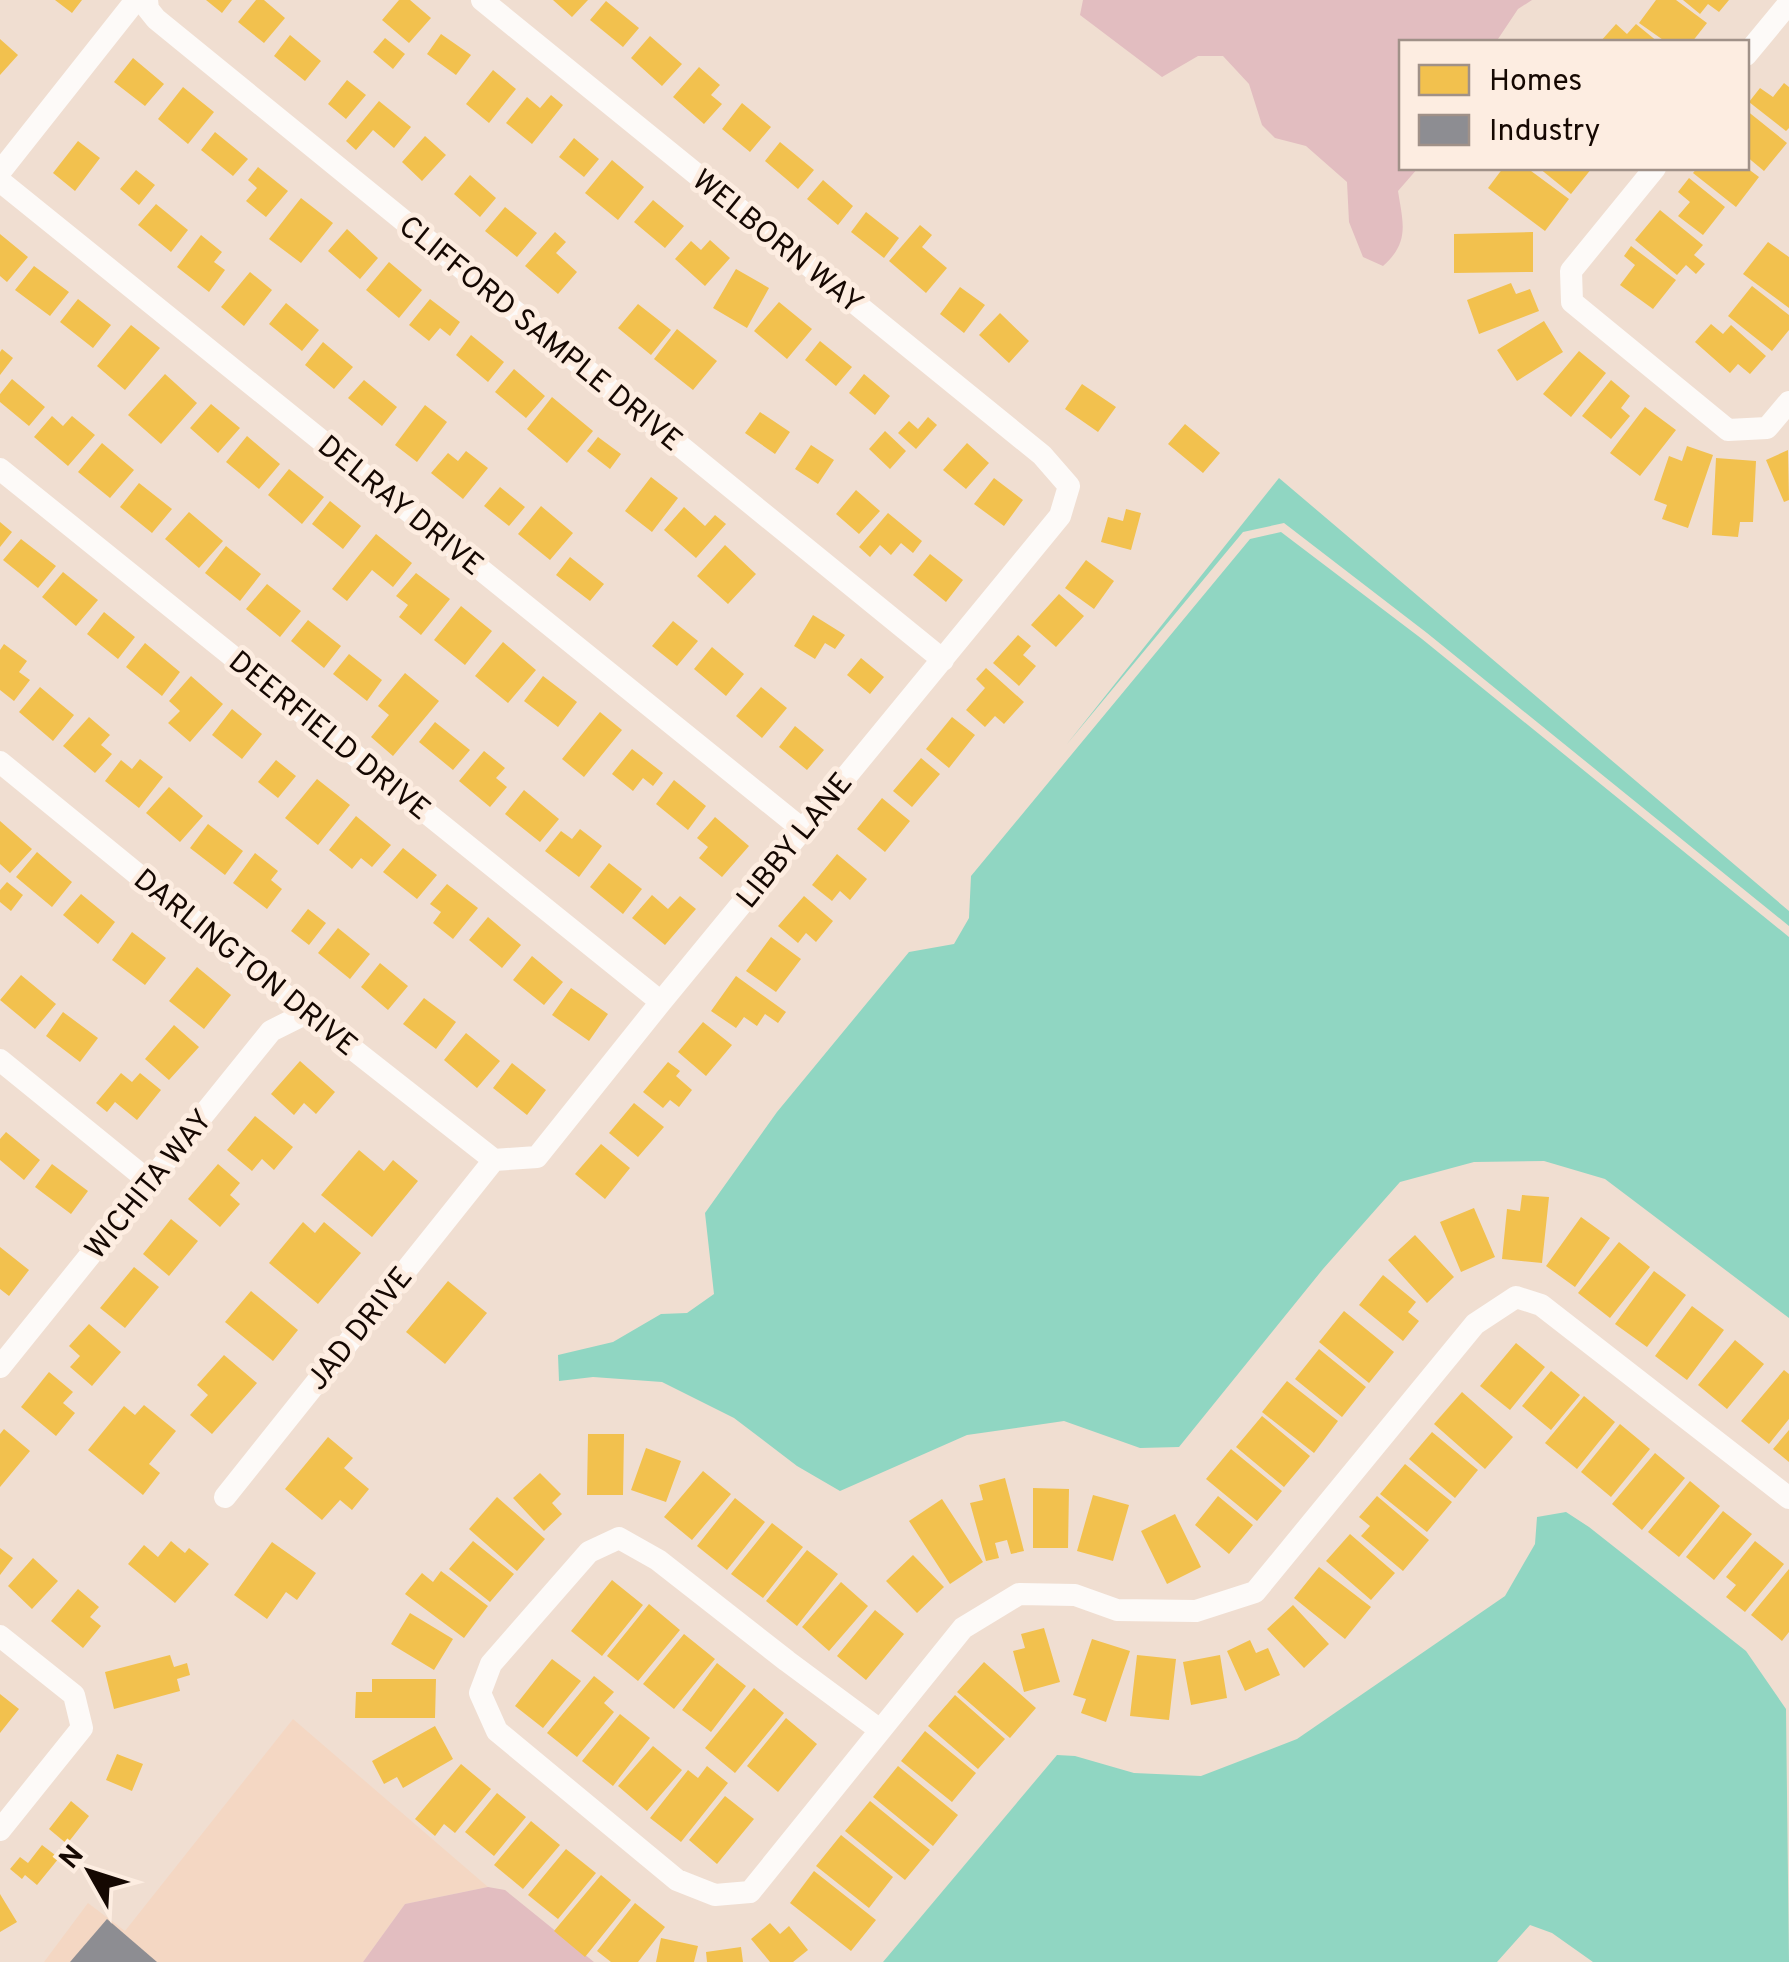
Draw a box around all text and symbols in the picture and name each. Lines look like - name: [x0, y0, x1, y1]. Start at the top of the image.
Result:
- legend: [1399, 40, 1749, 170]
- text: Homes: [1489, 64, 1582, 101]
- text: Industry: [1489, 114, 1600, 151]
- street label: WELBORN WAY: [683, 163, 869, 323]
- street label: CLIFFORD SAMPLE DRIVE: [390, 209, 689, 461]
- street label: DELRAY DRIVE: [309, 429, 490, 585]
- street label: DEERFIELD DRIVE: [220, 644, 437, 830]
- street label: LIBBY LANE: [730, 766, 862, 917]
- street label: DARLINGTON DRIVE: [125, 862, 364, 1066]
- street label: WICHITA WAY: [78, 1103, 222, 1268]
- street label: JAD DRIVE: [300, 1260, 422, 1399]
- north arrow: [40, 1822, 140, 1922]
- text: N: [53, 1839, 93, 1877]

